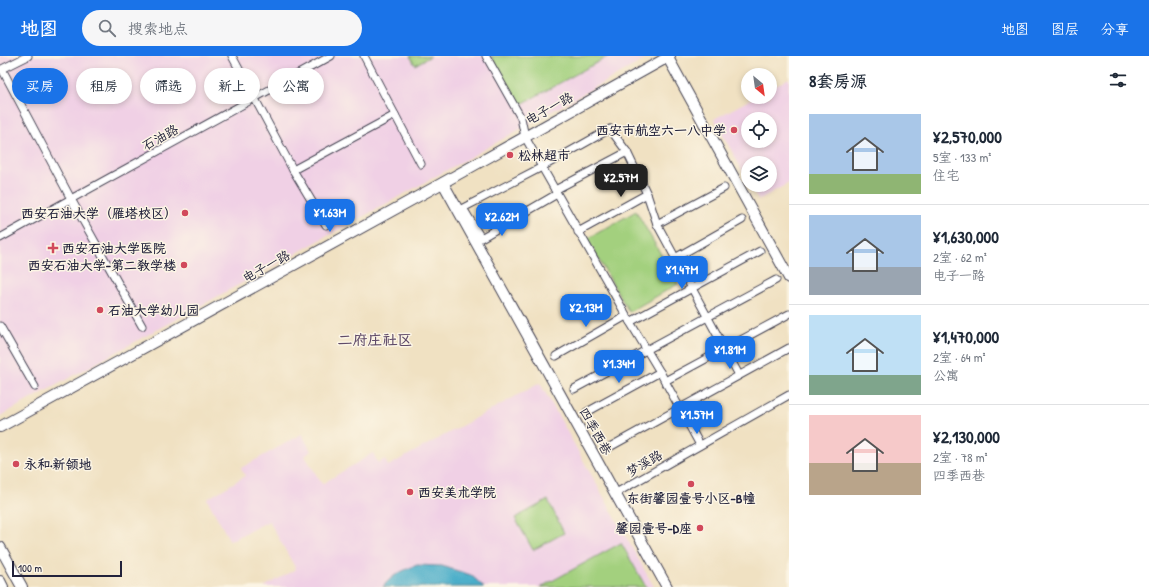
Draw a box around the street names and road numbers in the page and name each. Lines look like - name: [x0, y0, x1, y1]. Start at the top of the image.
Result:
- street label: 电子一路: [522, 88, 576, 128]
- street label: 石油路: [139, 120, 181, 154]
- street label: 电子一路: [239, 246, 293, 286]
- street label: 四季西巷: [576, 404, 616, 458]
- street label: 梦溪路: [623, 445, 665, 481]

